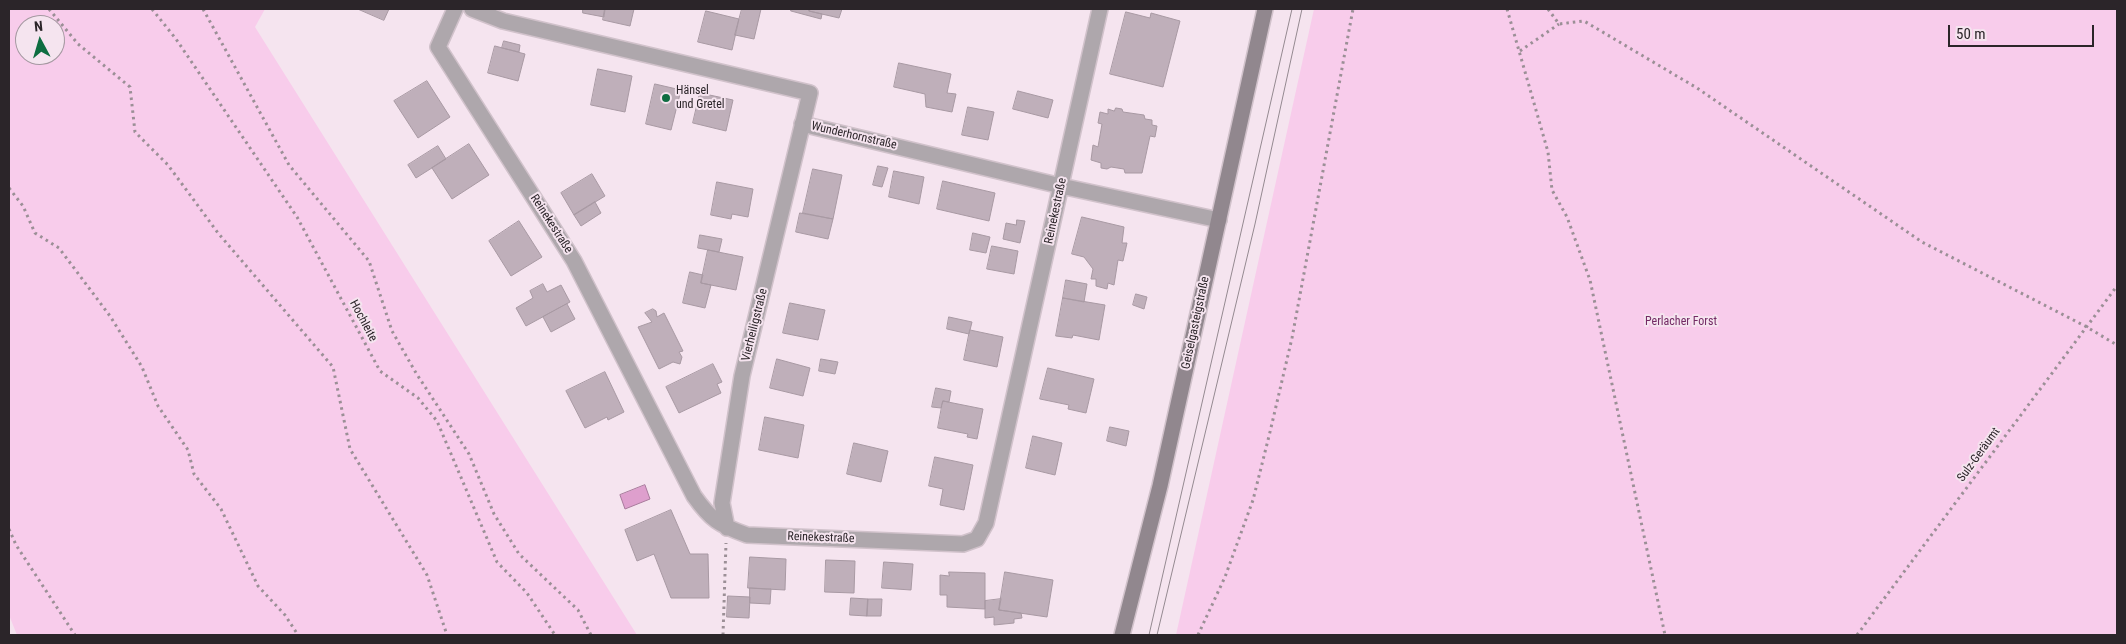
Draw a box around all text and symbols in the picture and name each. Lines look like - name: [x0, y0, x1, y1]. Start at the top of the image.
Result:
- north arrow: [15, 15, 65, 65]
- scale bar: [1951, 15, 2097, 47]
- text: N: [33, 18, 44, 34]
- text: 50 m: [1956, 25, 1986, 43]
- place label: Hänsel und Gretel: [676, 84, 725, 112]
- marker: Hänsel und Gretel: [660, 92, 672, 104]
- street label: Wunderhornstraße: [810, 119, 898, 153]
- street label: Reinekestraße: [1042, 177, 1070, 245]
- street label: Reinekestraße: [527, 192, 575, 256]
- street label: Geiselgasteigstraße: [1179, 275, 1213, 371]
- street label: Vierheiligstraße: [739, 287, 771, 363]
- street label: Hochleite: [346, 298, 380, 344]
- park label: Perlacher Forst: [1645, 315, 1717, 329]
- street label: Sulz-Geräumt: [1955, 425, 2003, 485]
- street label: Reinekestraße: [787, 530, 855, 546]

